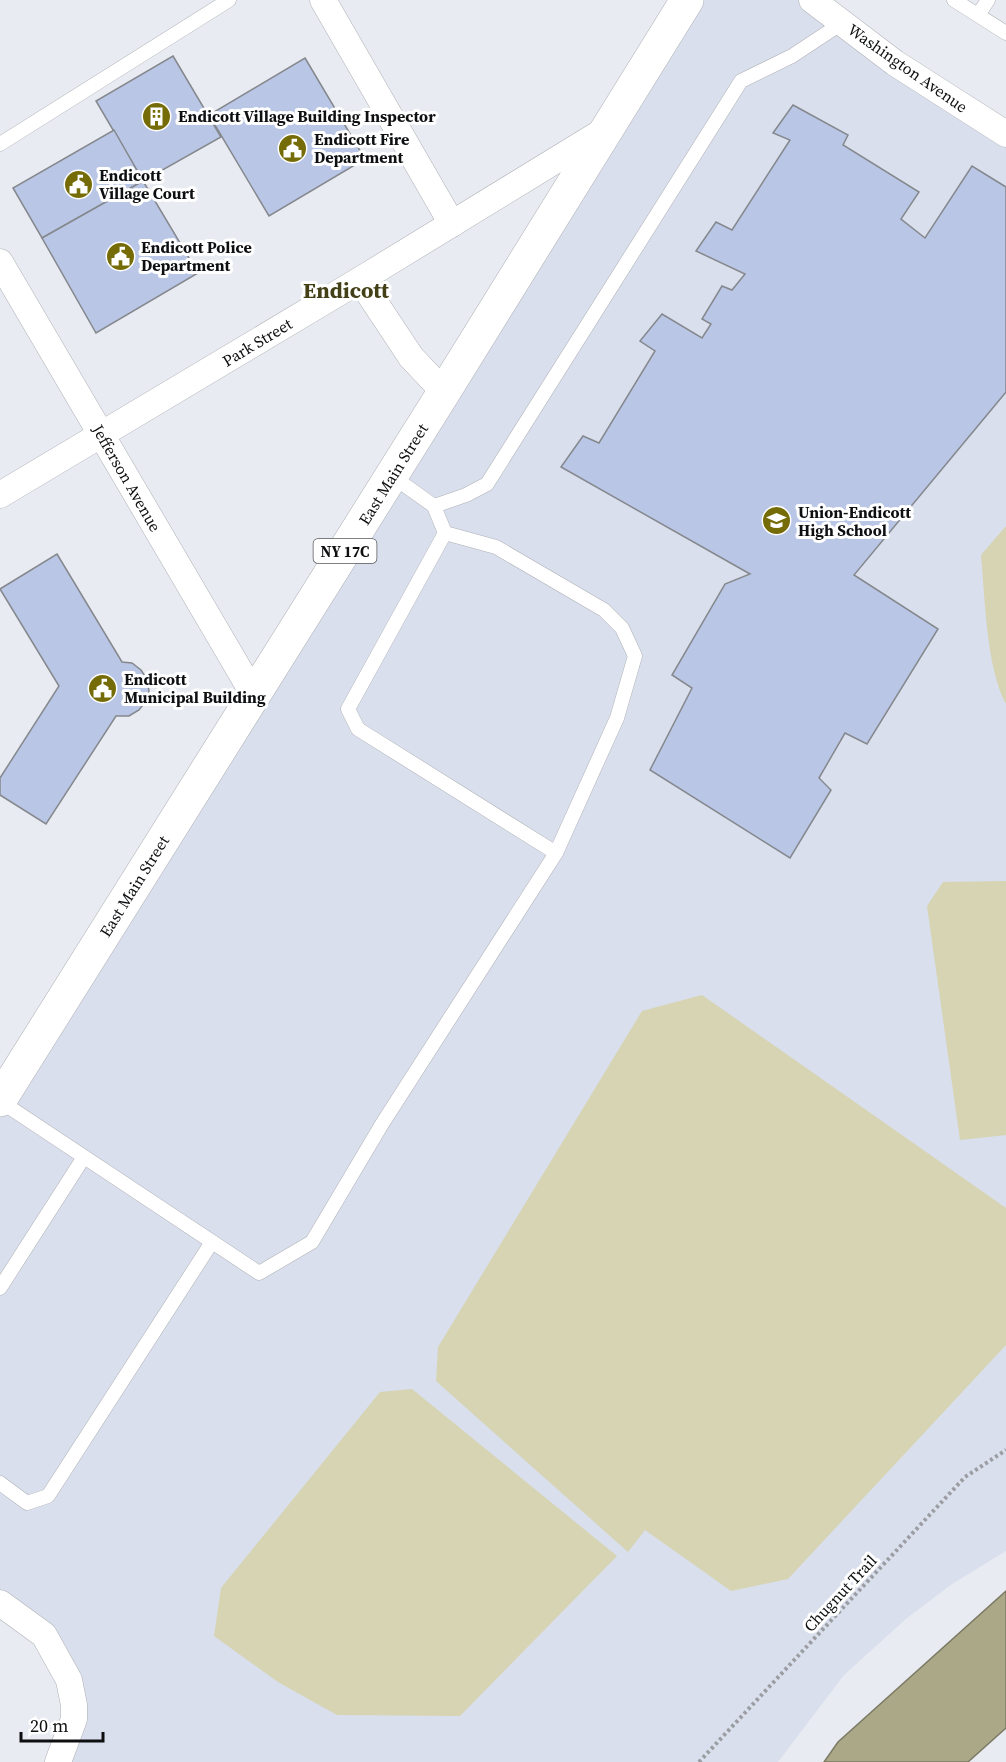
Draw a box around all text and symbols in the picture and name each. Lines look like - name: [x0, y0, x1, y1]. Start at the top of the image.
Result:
- street label: Washington Avenue: [844, 18, 972, 118]
- building icon: Endicott Village Building Inspector: [141, 100, 173, 132]
- place label: Endicott Village Building Inspector: [178, 105, 436, 127]
- place label: Endicott Fire Department: [314, 128, 409, 168]
- public building icon: Endicott Fire Department: [277, 132, 309, 164]
- place label: Endicott Village Court: [99, 164, 195, 204]
- public building icon: Endicott Village Court: [62, 168, 94, 200]
- place label: Endicott Police Department: [141, 236, 252, 276]
- public building icon: Endicott Police Department: [104, 240, 136, 272]
- district label: Endicott: [303, 275, 390, 305]
- street label: Park Street: [218, 312, 297, 371]
- street label: Jefferson Avenue: [87, 419, 167, 536]
- street label: East Main Street: [353, 419, 433, 529]
- place label: Union-Endicott High School: [798, 501, 911, 541]
- school or university icon: Union-Endicott High School: [761, 505, 793, 537]
- road number: NY 17C: [314, 539, 376, 563]
- place label: Endicott Municipal Building: [124, 668, 266, 708]
- public building icon: Endicott Municipal Building: [87, 672, 119, 704]
- street label: East Main Street: [94, 831, 174, 941]
- street label: Chugnut Trail: [798, 1549, 882, 1636]
- scale bar: [21, 1705, 104, 1743]
- text: 20 m: [30, 1713, 68, 1738]

